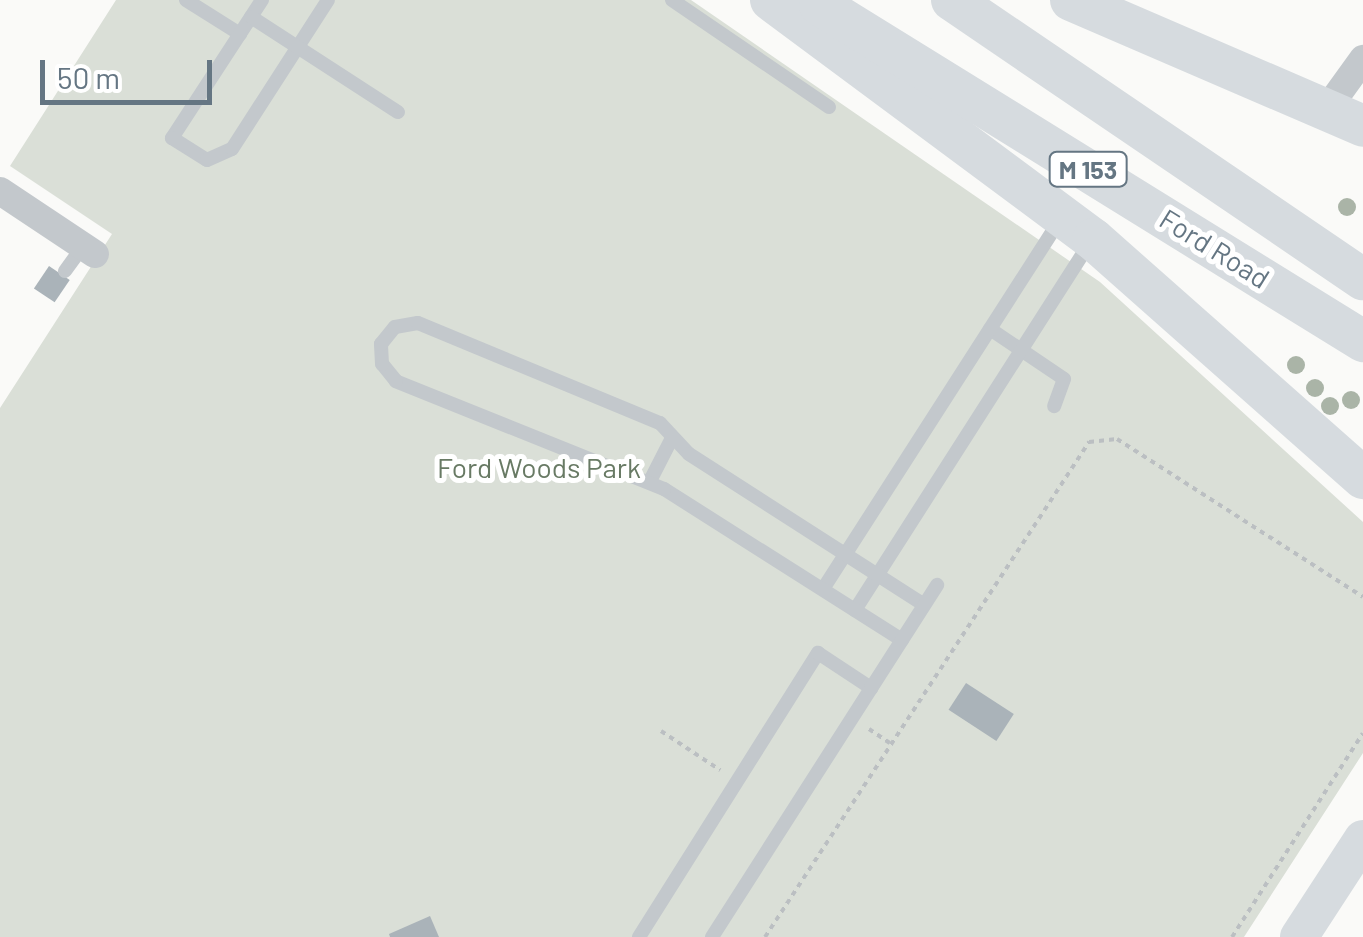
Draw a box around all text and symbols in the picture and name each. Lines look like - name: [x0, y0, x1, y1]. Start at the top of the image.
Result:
- scale bar: [45, 40, 218, 102]
- text: 50 m: [57, 59, 120, 95]
- road number: M 153: [1048, 149, 1128, 189]
- street label: Ford Road: [1154, 201, 1276, 295]
- park label: Ford Woods Park: [437, 450, 641, 484]

